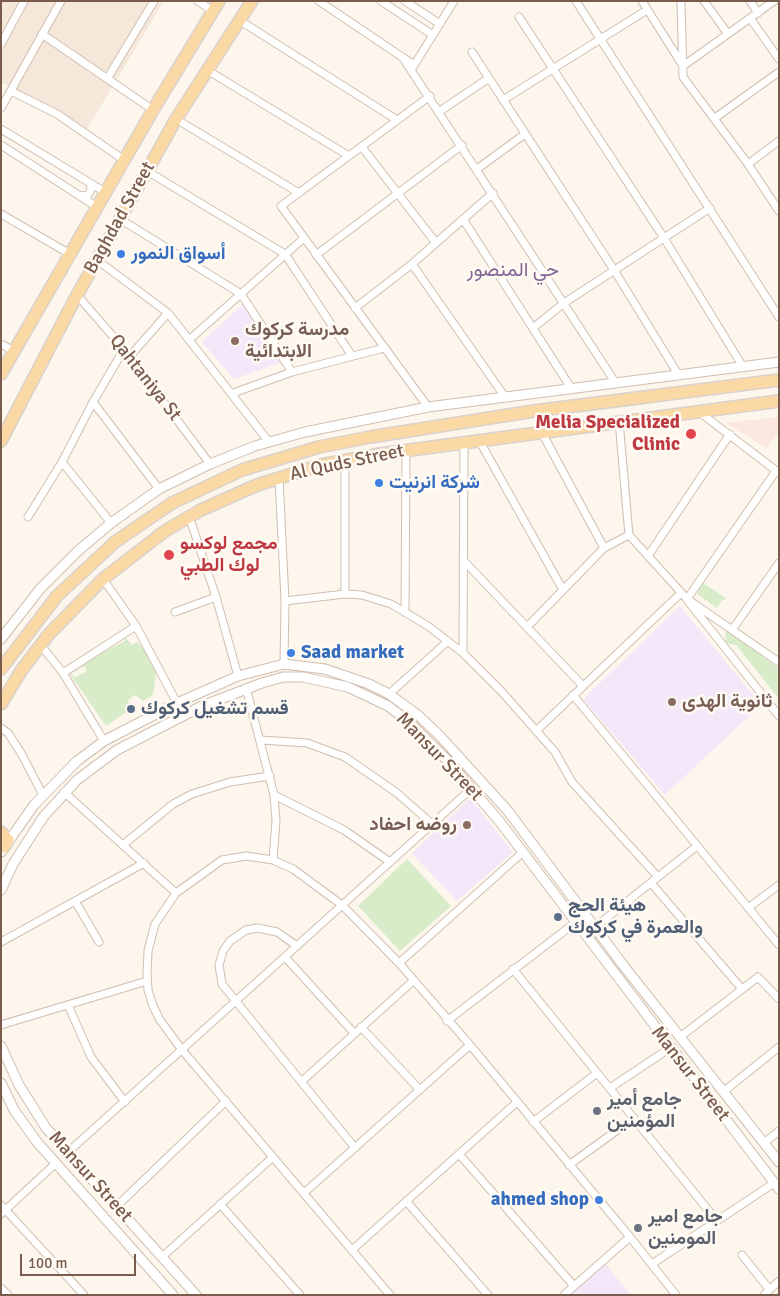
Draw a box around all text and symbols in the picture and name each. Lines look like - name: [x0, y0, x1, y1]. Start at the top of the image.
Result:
- street label: Baghdad Street: [80, 158, 160, 278]
- place label: أسواق النمور: [131, 243, 226, 265]
- marker: أسواق النمور: [115, 248, 127, 260]
- district label: حي المنصور: [467, 259, 559, 283]
- place label: مدرسة كركوك الابتدائية: [245, 319, 349, 363]
- street label: Qahtaniya St: [104, 330, 186, 426]
- marker: مدرسة كركوك الابتدائية: [229, 335, 241, 347]
- place label: Melia Specialized Clinic: [535, 412, 680, 456]
- marker: Melia Specialized Clinic: [684, 427, 698, 441]
- street label: Al Quds Street: [288, 440, 406, 486]
- place label: شركة انرنيت: [389, 472, 480, 494]
- marker: شركة انرنيت: [373, 477, 385, 489]
- place label: مجمع لوكسو لوك الطبي: [180, 533, 277, 577]
- marker: مجمع لوكسو لوك الطبي: [162, 548, 176, 562]
- place label: Saad market: [301, 642, 404, 664]
- marker: Saad market: [285, 647, 297, 659]
- place label: ثانوية الهدى: [682, 691, 772, 713]
- marker: ثانوية الهدى: [666, 696, 678, 708]
- place label: قسم تشغيل كركوك: [141, 698, 289, 720]
- marker: قسم تشغيل كركوك: [125, 703, 137, 715]
- street label: Mansur Street: [391, 708, 487, 806]
- place label: روضه احفاد: [369, 814, 457, 836]
- marker: روضه احفاد: [461, 819, 473, 831]
- place label: هيئة الحج والعمرة في كركوك: [568, 895, 703, 939]
- marker: هيئة الحج والعمرة في كركوك: [552, 911, 564, 923]
- street label: Mansur Street: [646, 1022, 734, 1126]
- place label: جامع أمير المؤمنين: [607, 1089, 682, 1133]
- marker: جامع أمير المؤمنين: [591, 1105, 603, 1117]
- street label: Mansur Street: [43, 1127, 137, 1227]
- place label: ahmed shop: [491, 1189, 589, 1211]
- marker: ahmed shop: [593, 1194, 605, 1206]
- place label: جامع امير المومنين: [648, 1206, 723, 1250]
- marker: جامع امير المومنين: [632, 1222, 644, 1234]
- scale bar: [22, 1244, 139, 1276]
- text: 100 m: [28, 1254, 68, 1272]

